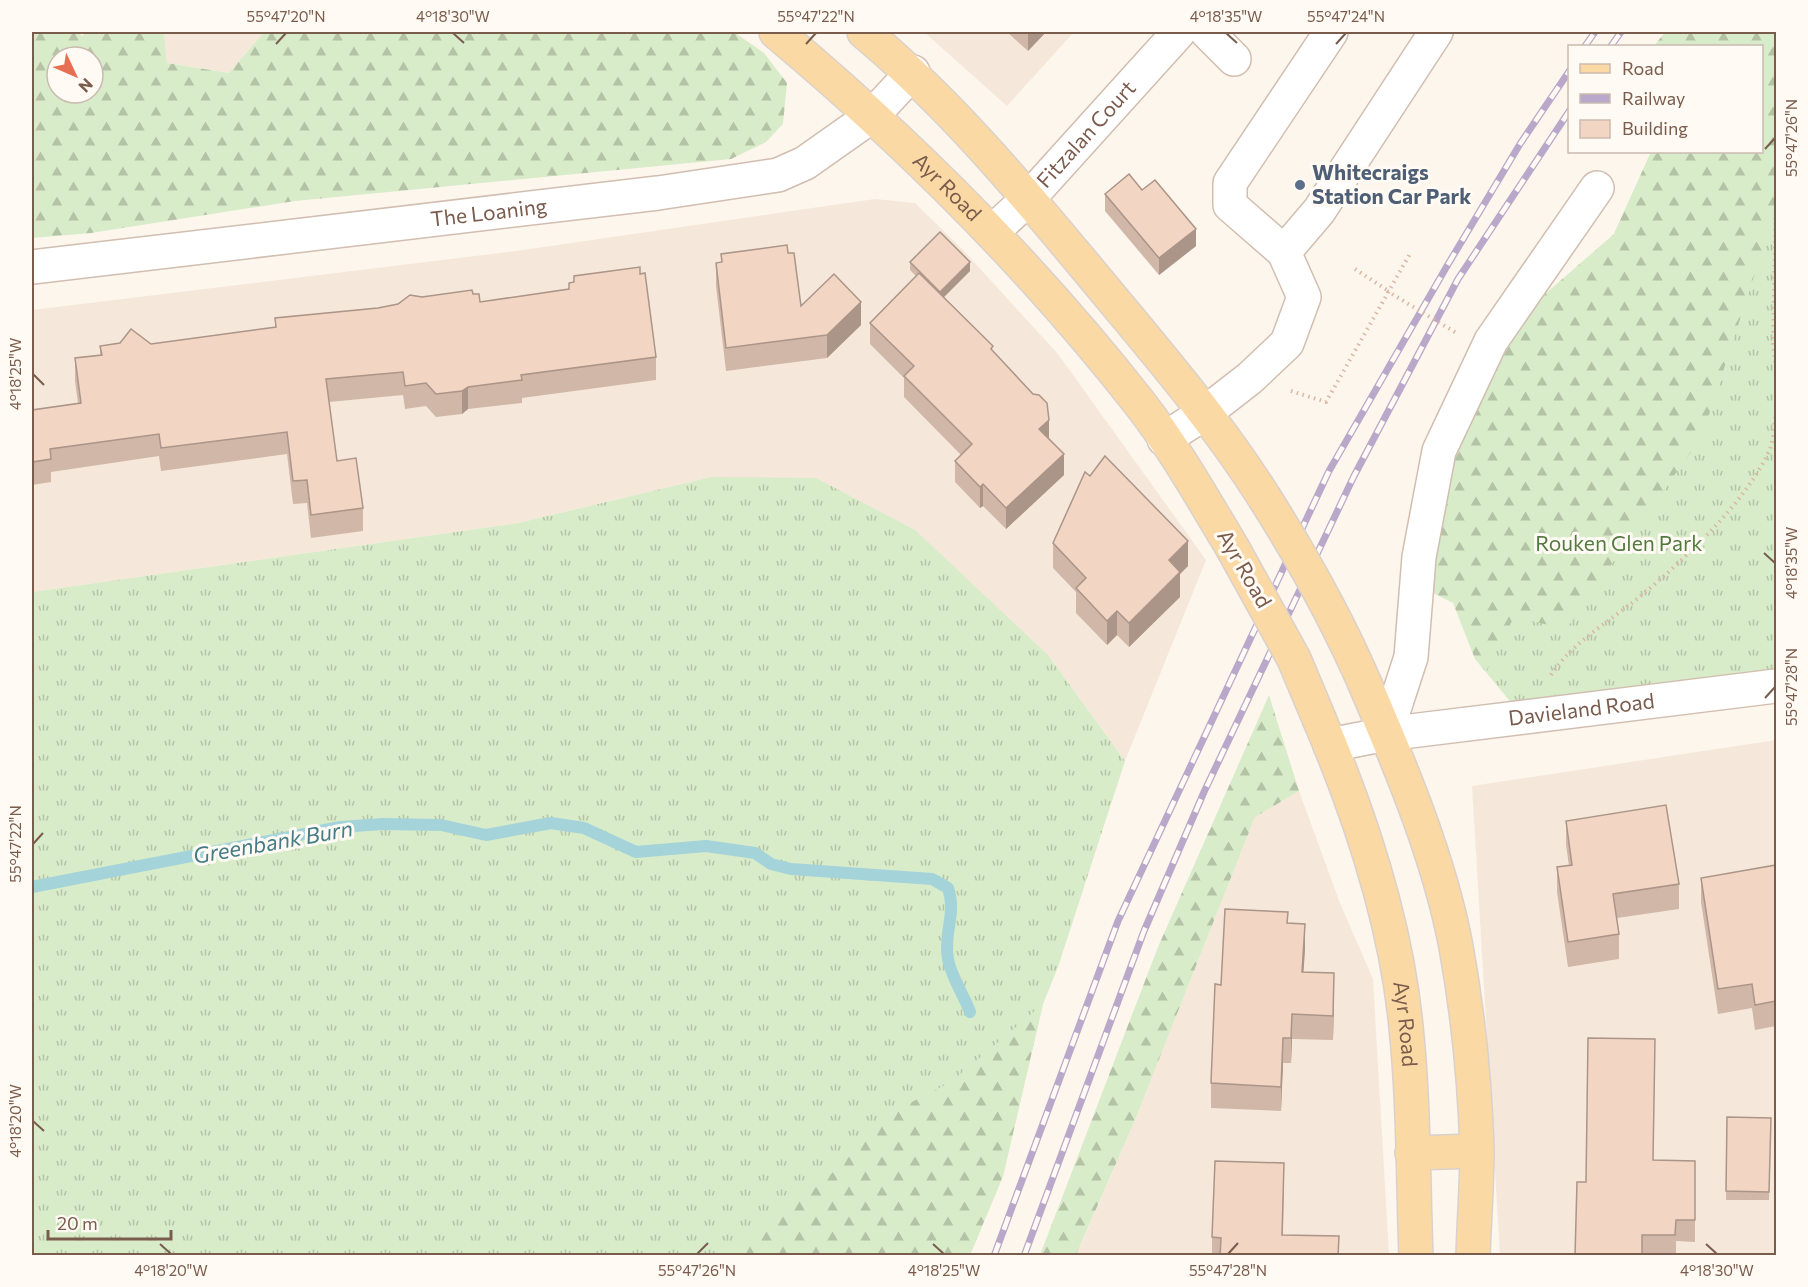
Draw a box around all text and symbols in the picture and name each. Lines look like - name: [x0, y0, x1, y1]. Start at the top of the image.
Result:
- text: 55°47'20"N: [247, 7, 325, 25]
- text: 4°18'30"W: [416, 7, 490, 25]
- text: 55°47'22"N: [777, 7, 855, 25]
- text: 4°18'35"W: [1190, 7, 1262, 25]
- text: 55°47'24"N: [1307, 7, 1385, 25]
- north arrow: [45, 45, 105, 105]
- legend: [1568, 45, 1763, 153]
- text: Road: [1622, 57, 1664, 79]
- text: N: [75, 75, 97, 97]
- street label: Fitzalan Court: [1031, 75, 1140, 192]
- text: Railway: [1622, 87, 1685, 109]
- text: 55°47'26"N: [1782, 99, 1800, 177]
- text: Building: [1622, 117, 1688, 139]
- street label: Ayr Road: [908, 147, 987, 226]
- place label: Whitecraigs Station Car Park: [1312, 159, 1471, 208]
- marker: Whitecraigs Station Car Park: [1293, 178, 1307, 192]
- street label: The Loaning: [429, 192, 548, 231]
- text: 4°18'25"W: [6, 338, 24, 410]
- street label: Ayr Road: [1213, 525, 1278, 612]
- text: 4°18'35"W: [1782, 527, 1800, 599]
- park label: Rouken Glen Park: [1535, 530, 1703, 555]
- text: 55°47'28"N: [1782, 648, 1800, 726]
- street label: Davieland Road: [1507, 687, 1656, 730]
- text: 55°47'22"N: [6, 805, 24, 883]
- water label: Greenbank Burn: [191, 814, 355, 869]
- street label: Ayr Road: [1389, 979, 1423, 1068]
- text: 4°18'20"W: [6, 1084, 24, 1158]
- scale bar: [48, 1203, 171, 1241]
- text: 20 m: [57, 1212, 98, 1234]
- text: 4°18'20"W: [134, 1261, 208, 1279]
- text: 55°47'26"N: [658, 1261, 736, 1279]
- text: 4°18'25"W: [908, 1261, 980, 1279]
- text: 55°47'28"N: [1189, 1261, 1267, 1279]
- text: 4°18'30"W: [1680, 1261, 1754, 1279]

